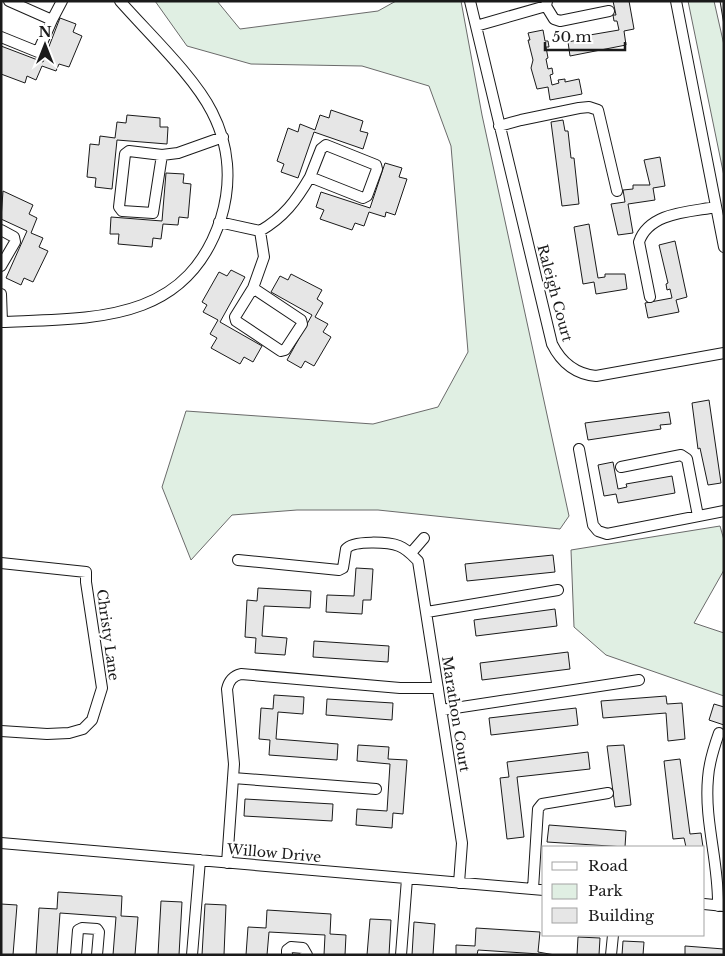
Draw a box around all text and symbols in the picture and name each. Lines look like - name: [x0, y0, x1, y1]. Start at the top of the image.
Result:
- north arrow: [20, 20, 70, 70]
- scale bar: [545, 20, 625, 52]
- text: N: [38, 23, 52, 41]
- text: 50 m: [552, 27, 592, 46]
- street label: Raleigh Court: [533, 242, 577, 344]
- street label: Christy Lane: [93, 588, 123, 682]
- street label: Marathon Court: [438, 655, 474, 774]
- street label: Willow Drive: [225, 840, 322, 866]
- legend: [542, 846, 705, 936]
- text: Road: [588, 856, 628, 875]
- text: Park: [588, 881, 624, 900]
- text: Building: [588, 906, 655, 925]

